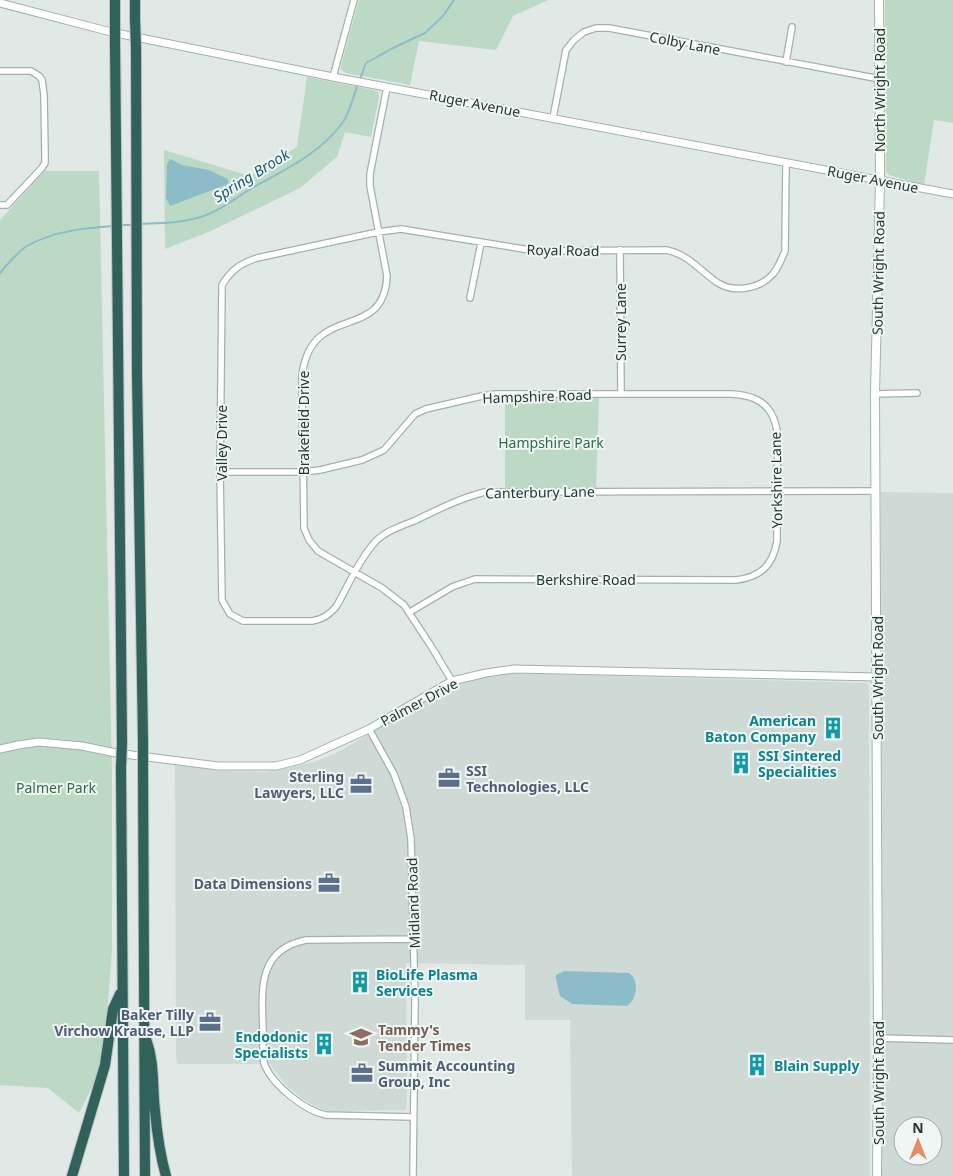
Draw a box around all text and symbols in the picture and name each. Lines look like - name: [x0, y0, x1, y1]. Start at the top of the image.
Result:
- street label: Colby Lane: [648, 27, 722, 59]
- street label: North Wright Road: [870, 28, 889, 152]
- street label: Ruger Avenue: [428, 85, 522, 121]
- water label: Spring Brook: [209, 143, 293, 206]
- street label: Ruger Avenue: [826, 161, 920, 197]
- street label: South Wright Road: [867, 211, 889, 335]
- street label: Royal Road: [526, 240, 600, 260]
- street label: Surrey Lane: [611, 283, 630, 361]
- street label: Brakefield Drive: [294, 371, 313, 475]
- street label: Hampshire Road: [482, 385, 592, 407]
- street label: Valley Drive: [212, 405, 231, 481]
- street label: Yorkshire Lane: [766, 431, 786, 529]
- park label: Hampshire Park: [498, 433, 604, 452]
- street label: Canterbury Lane: [485, 482, 595, 502]
- street label: Berkshire Road: [536, 570, 636, 589]
- street label: South Wright Road: [868, 616, 887, 740]
- street label: Palmer Drive: [377, 674, 461, 730]
- place label: American Baton Company: [705, 711, 816, 746]
- building icon: American Baton Company: [820, 715, 846, 741]
- place label: SSI Sintered Specialities: [758, 746, 841, 781]
- building icon: SSI Sintered Specialities: [728, 750, 754, 776]
- place label: SSI Technologies, LLC: [466, 761, 589, 796]
- office icon: SSI Technologies, LLC: [436, 765, 462, 791]
- place label: Sterling Lawyers, LLC: [254, 767, 344, 802]
- office icon: Sterling Lawyers, LLC: [348, 771, 374, 797]
- park label: Palmer Park: [16, 778, 96, 797]
- street label: Midland Road: [402, 857, 424, 949]
- office icon: Data Dimensions: [316, 870, 342, 896]
- place label: Data Dimensions: [194, 874, 312, 893]
- place label: BioLife Plasma Services: [376, 965, 478, 1000]
- building icon: BioLife Plasma Services: [347, 969, 373, 995]
- place label: Baker Tilly Virchow Krause, LLP: [54, 1005, 194, 1040]
- office icon: Baker Tilly Virchow Krause, LLP: [197, 1009, 223, 1035]
- place label: Tammy's Tender Times: [378, 1020, 471, 1055]
- street label: South Wright Road: [869, 1021, 888, 1145]
- school or university icon: Tammy's Tender Times: [348, 1024, 374, 1050]
- place label: Endodonic Specialists: [235, 1027, 308, 1062]
- building icon: Endodonic Specialists: [311, 1031, 337, 1057]
- building icon: Blain Supply: [744, 1052, 770, 1078]
- place label: Summit Accounting Group, Inc: [378, 1056, 515, 1091]
- place label: Blain Supply: [774, 1056, 859, 1075]
- office icon: Summit Accounting Group, Inc: [349, 1060, 375, 1086]
- north arrow: [893, 1116, 943, 1166]
- text: N: [912, 1118, 924, 1137]

